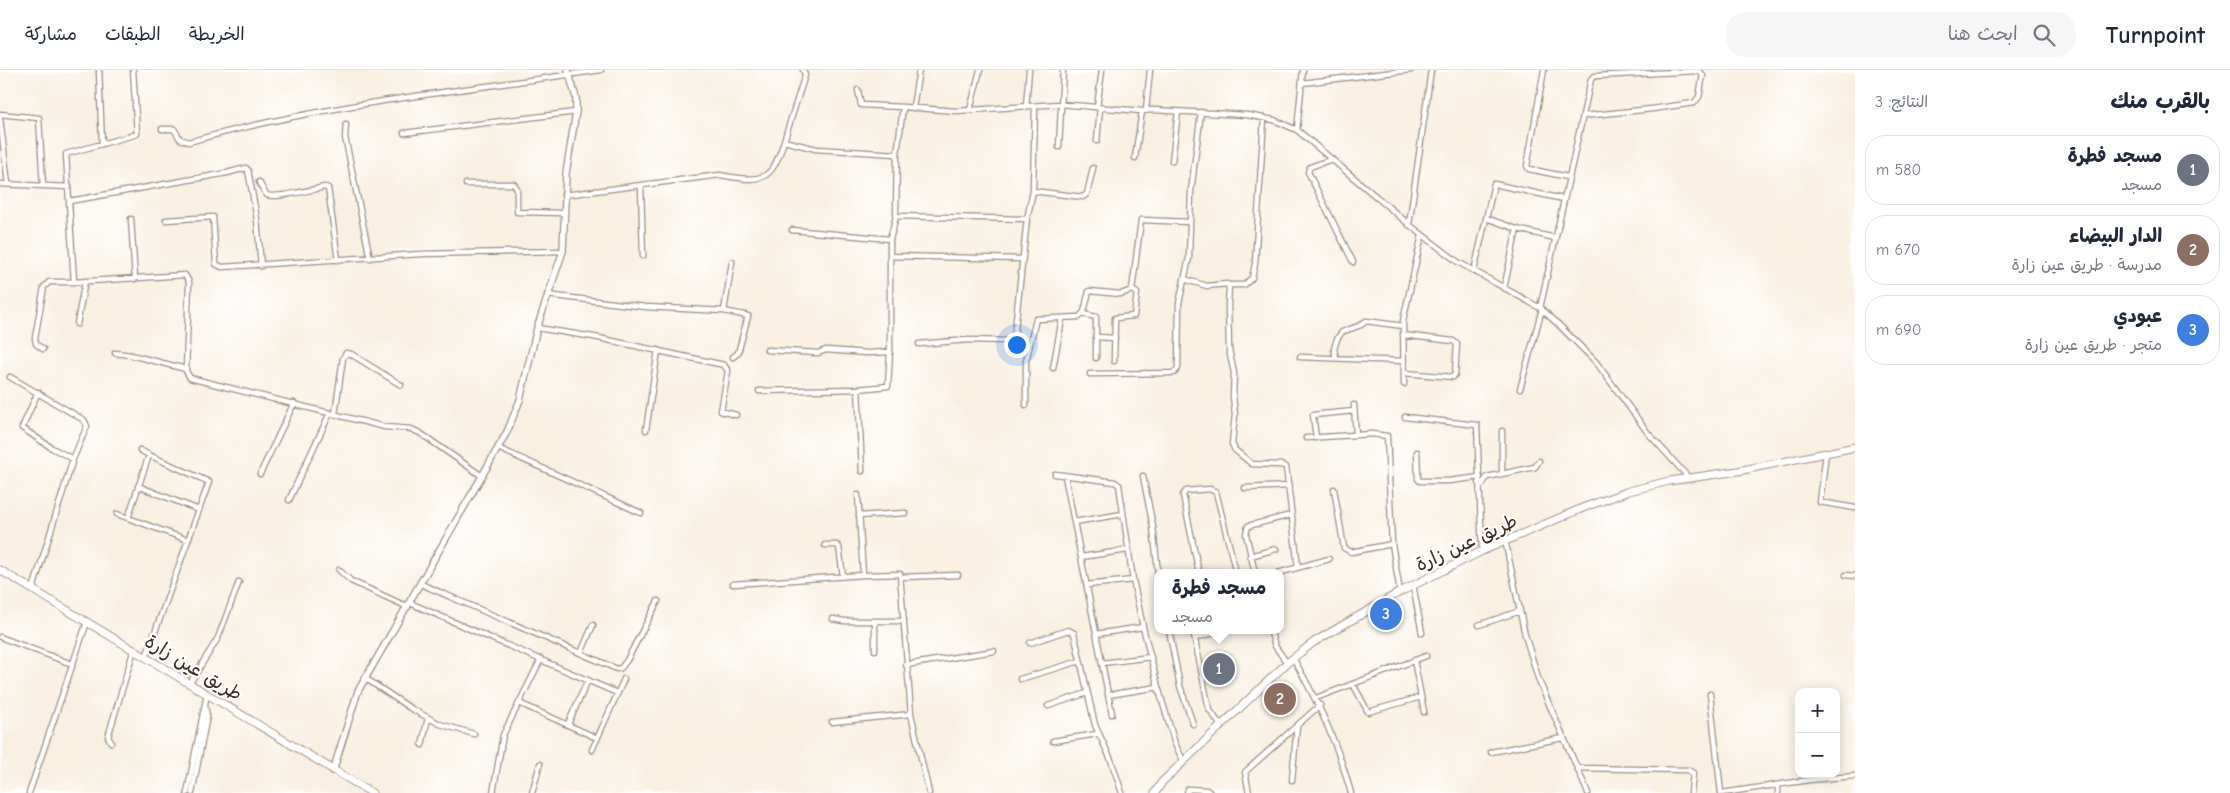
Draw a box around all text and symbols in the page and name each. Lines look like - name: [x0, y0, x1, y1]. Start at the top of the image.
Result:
- search box: [1726, 12, 2076, 57]
- icon: search: [2030, 21, 2058, 49]
- text: Turnpoint: [2106, 21, 2205, 49]
- text: ابحث هنا: [1948, 23, 2018, 45]
- text: مشاركة: [25, 24, 77, 45]
- text: الطبقات: [105, 24, 161, 45]
- text: الخريطة: [189, 24, 245, 45]
- text: بالقرب منك: [2110, 89, 2210, 113]
- text: النتائج: 3: [1875, 93, 1928, 111]
- text: مسجد فطرة: [2068, 145, 2162, 167]
- text: 580 m: [1876, 161, 1921, 179]
- text: 1: [2190, 161, 2196, 179]
- text: مسجد: [2121, 176, 2162, 194]
- text: الدار البيضاء: [2069, 225, 2162, 247]
- text: 670 m: [1876, 241, 1921, 259]
- text: 2: [2189, 241, 2197, 259]
- text: مدرسة · طريق عين زارة: [2011, 256, 2162, 274]
- text: عبودي: [2114, 305, 2162, 327]
- text: 690 m: [1876, 321, 1922, 339]
- text: 3: [2189, 321, 2197, 339]
- your location: [1004, 332, 1030, 358]
- text: متجر · طريق عين زارة: [2025, 336, 2162, 354]
- street label: طريق عين زارة: [1412, 510, 1521, 576]
- popup: [1154, 569, 1284, 634]
- text: مسجد فطرة: [1172, 577, 1266, 599]
- pin: 3: [1370, 595, 1402, 633]
- text: مسجد: [1172, 608, 1213, 626]
- street label: طريق عين زارة: [141, 630, 246, 706]
- pin: 1: [1203, 650, 1235, 688]
- pin: 2: [1264, 680, 1296, 718]
- map controls: [1795, 688, 1840, 778]
- button: +: [1795, 688, 1840, 733]
- button: −: [1795, 733, 1840, 778]

